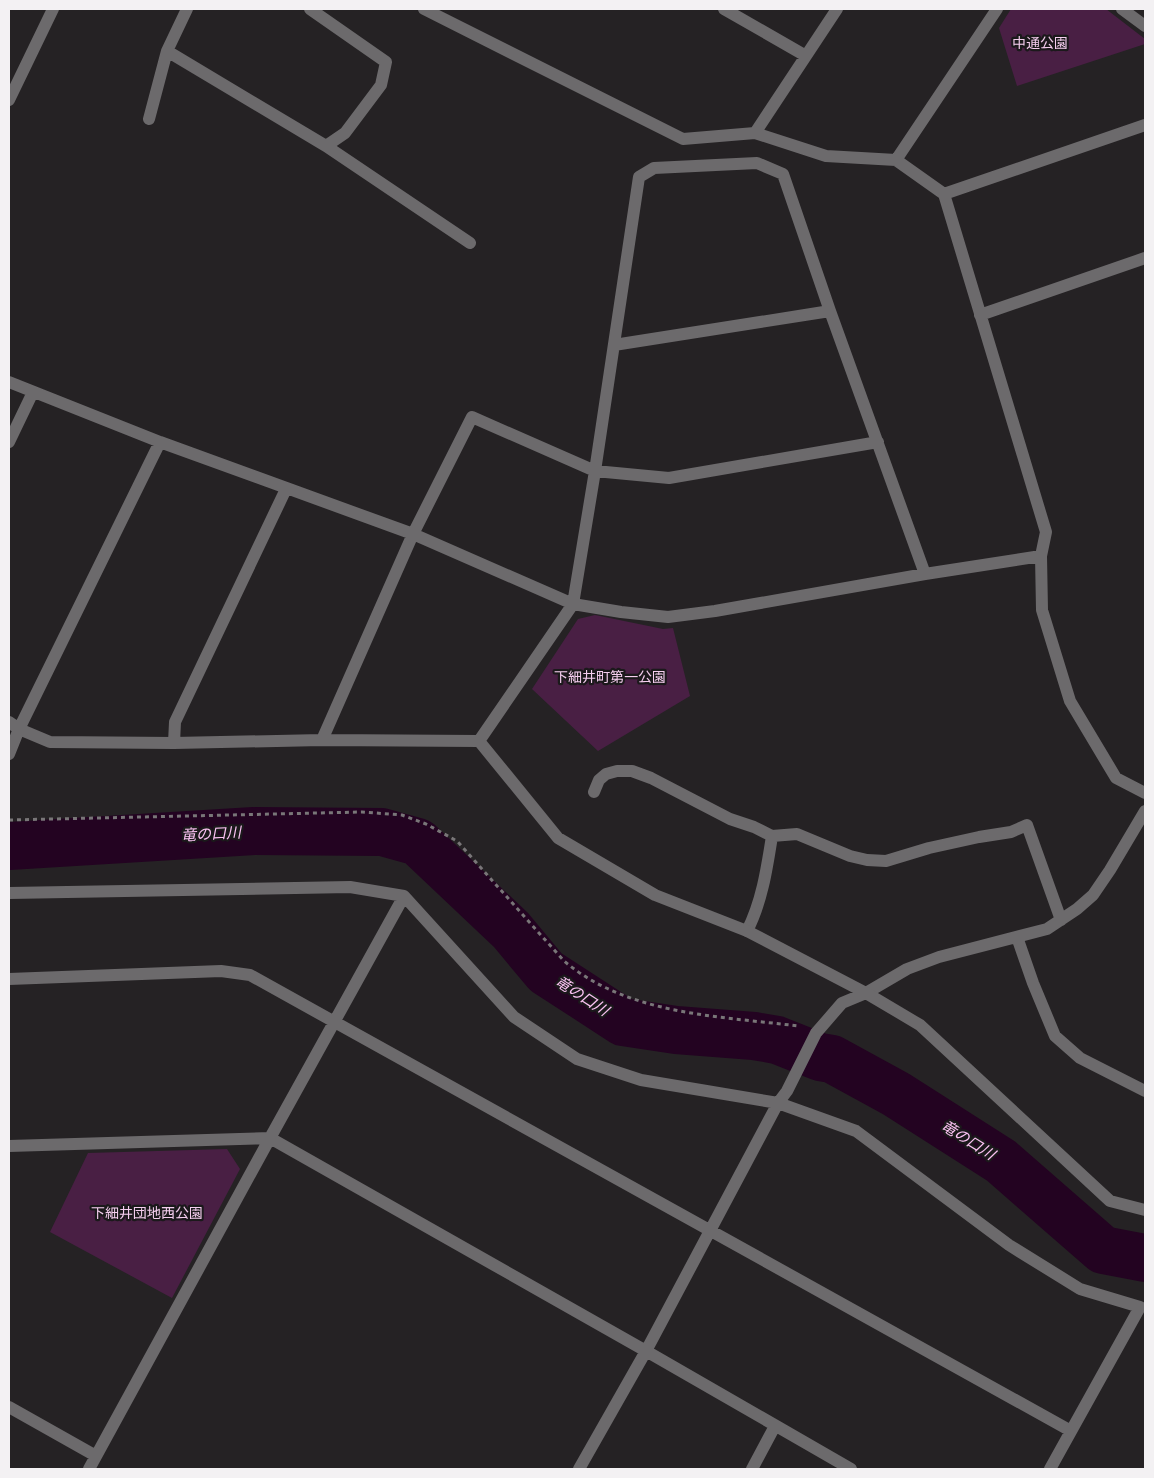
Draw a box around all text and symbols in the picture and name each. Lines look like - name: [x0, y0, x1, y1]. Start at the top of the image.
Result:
- park label: 中通公園: [1012, 34, 1068, 52]
- park label: 下細井町第一公園: [554, 668, 666, 686]
- water label: 竜の口川: [181, 823, 243, 845]
- water label: 竜の口川: [552, 972, 614, 1021]
- water label: 竜の口川: [938, 1116, 1000, 1165]
- park label: 下細井団地西公園: [91, 1204, 203, 1222]

